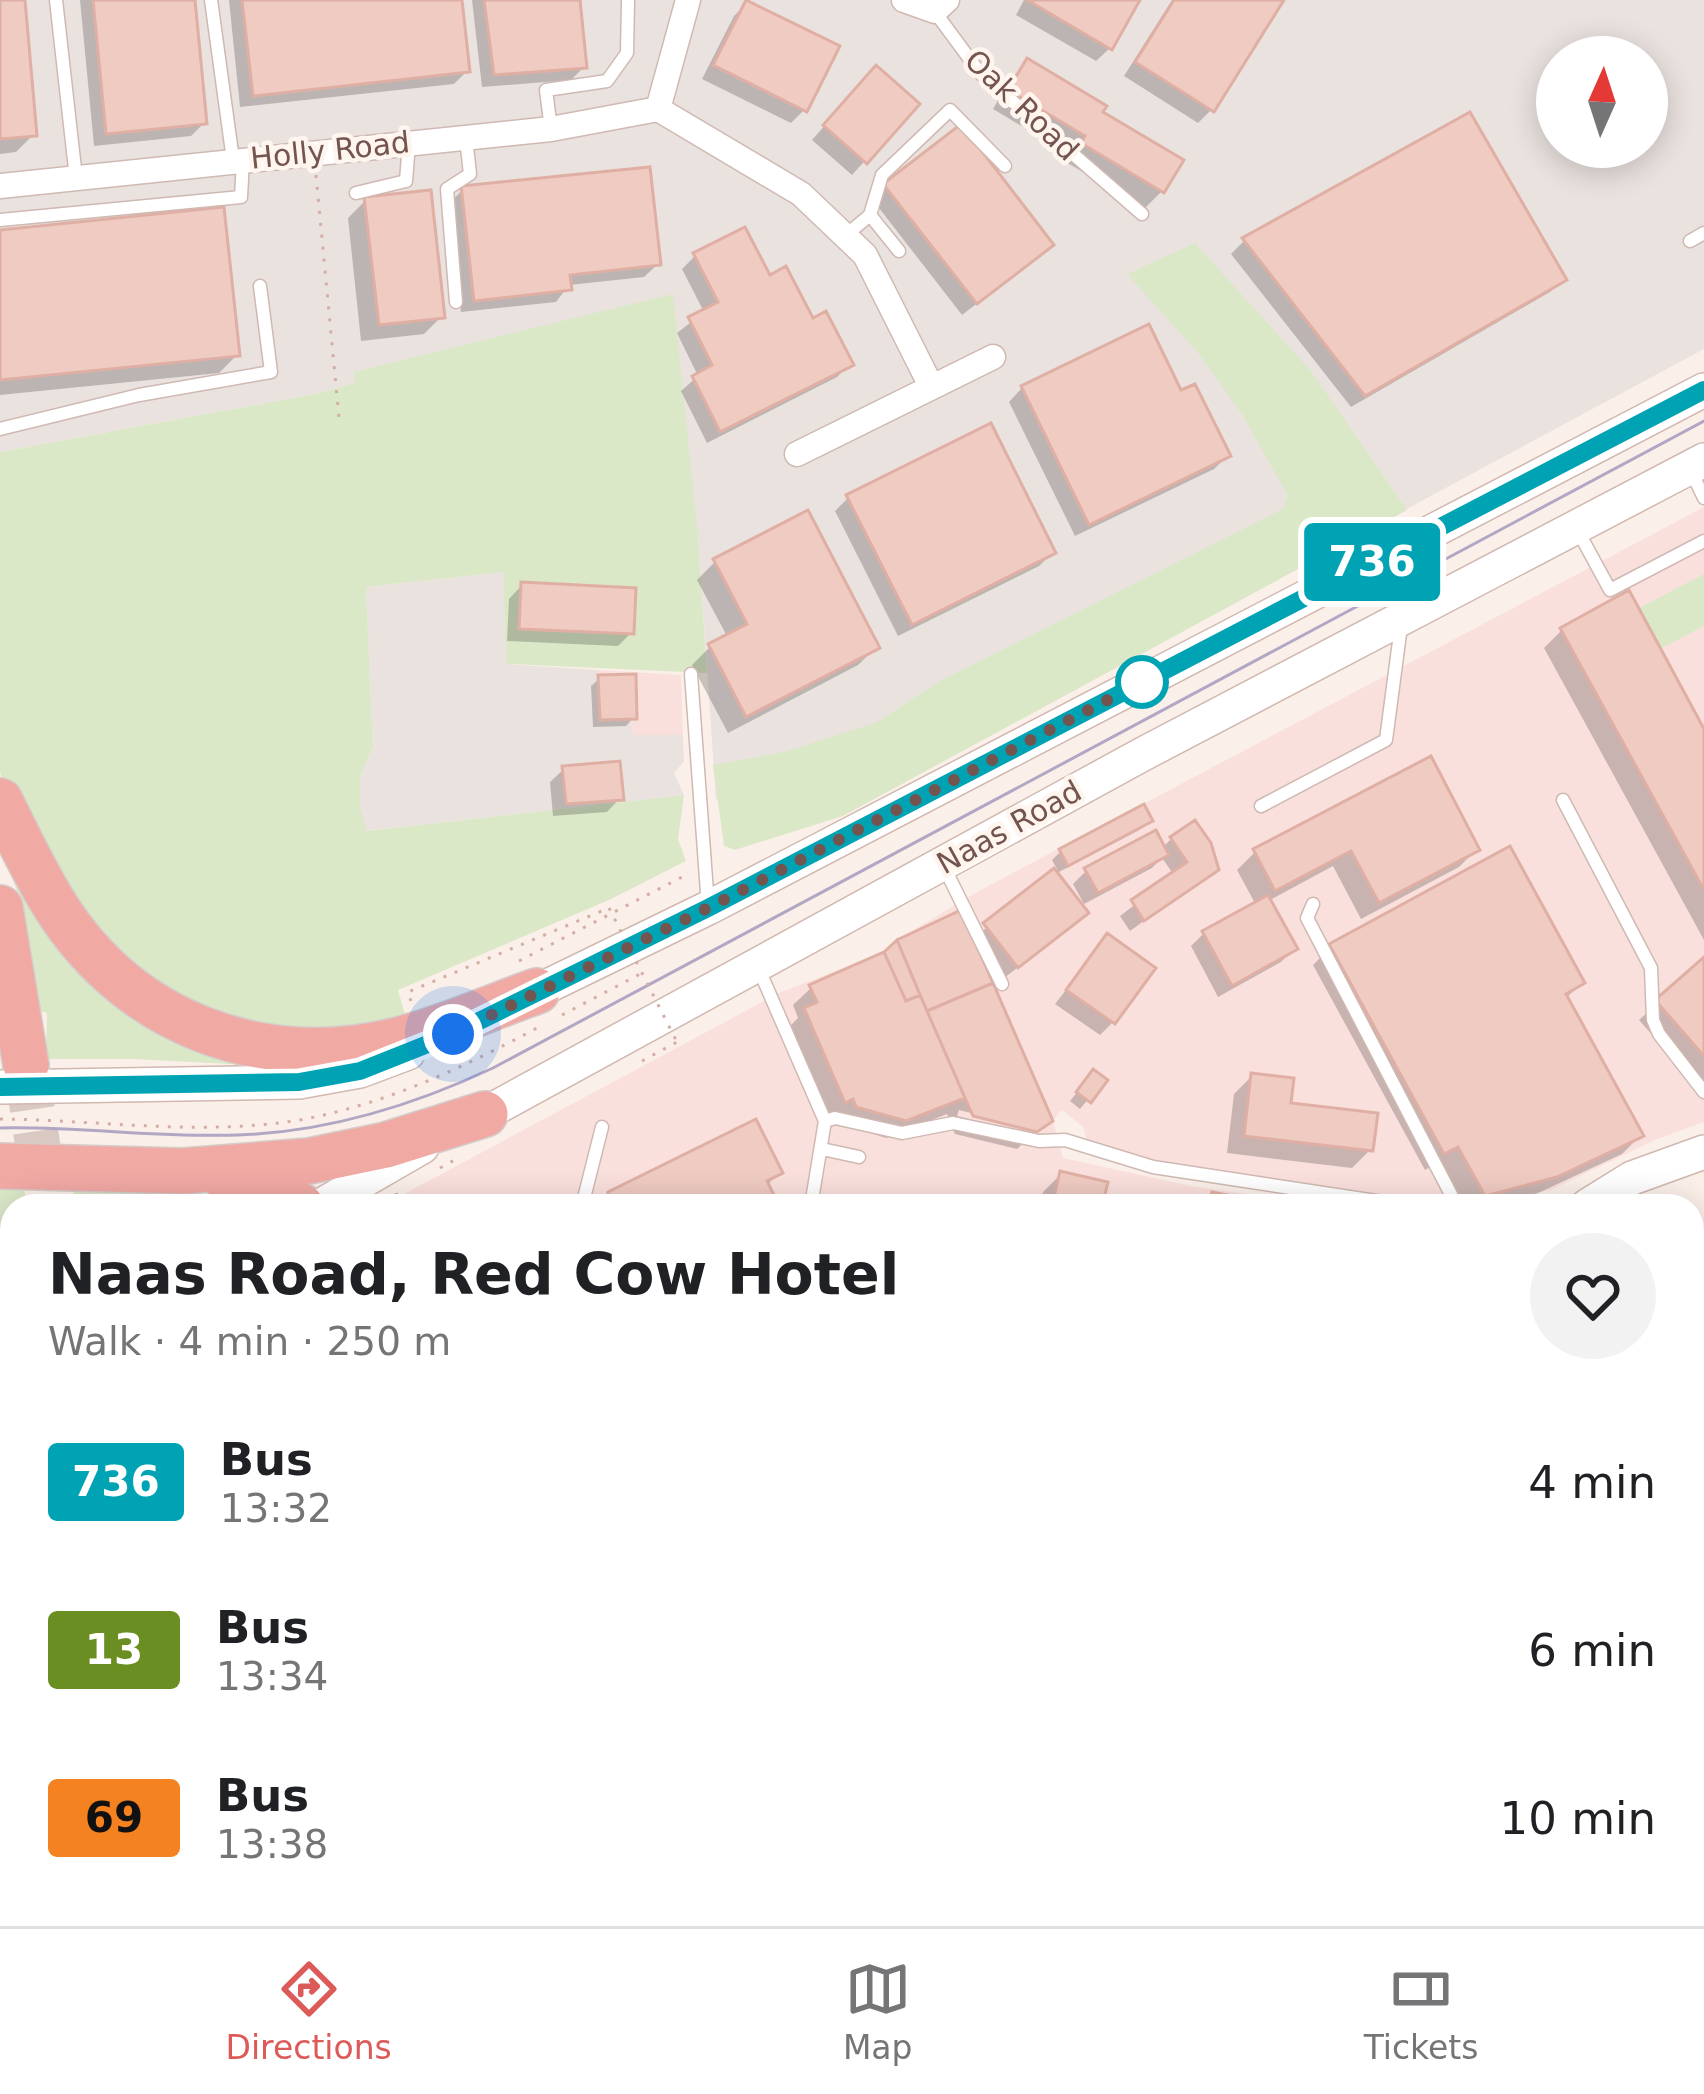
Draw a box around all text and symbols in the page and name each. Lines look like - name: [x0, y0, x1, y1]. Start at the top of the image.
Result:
- north arrow: [1536, 36, 1668, 168]
- map controls: [1536, 36, 1668, 168]
- street label: Oak Road: [958, 42, 1086, 168]
- street label: Holly Road: [249, 124, 411, 176]
- line badge: 736: [1303, 523, 1441, 601]
- text: 736: [1328, 537, 1416, 586]
- unlabelled marker: [1117, 657, 1167, 707]
- street label: Naas Road: [931, 773, 1087, 881]
- your location: [423, 1004, 483, 1064]
- button: heart: [1530, 1233, 1656, 1359]
- text: Naas Road, Red Cow Hotel: [48, 1241, 899, 1307]
- text: Walk · 4 min · 250 m: [48, 1319, 451, 1364]
- text: Bus: [220, 1433, 313, 1486]
- text: 4 min: [1528, 1456, 1656, 1509]
- text: 736: [72, 1457, 160, 1506]
- text: 13:32: [220, 1486, 332, 1531]
- text: Bus: [216, 1601, 309, 1654]
- text: 6 min: [1528, 1624, 1656, 1677]
- text: 13: [85, 1625, 143, 1674]
- text: 13:34: [216, 1654, 328, 1699]
- text: Bus: [216, 1769, 309, 1822]
- text: 10 min: [1500, 1792, 1656, 1845]
- text: 69: [85, 1793, 143, 1842]
- text: 13:38: [216, 1822, 328, 1867]
- tab: Directions: [226, 1956, 392, 2067]
- tab: Map: [843, 1956, 913, 2067]
- tab: Tickets: [1364, 1956, 1478, 2067]

